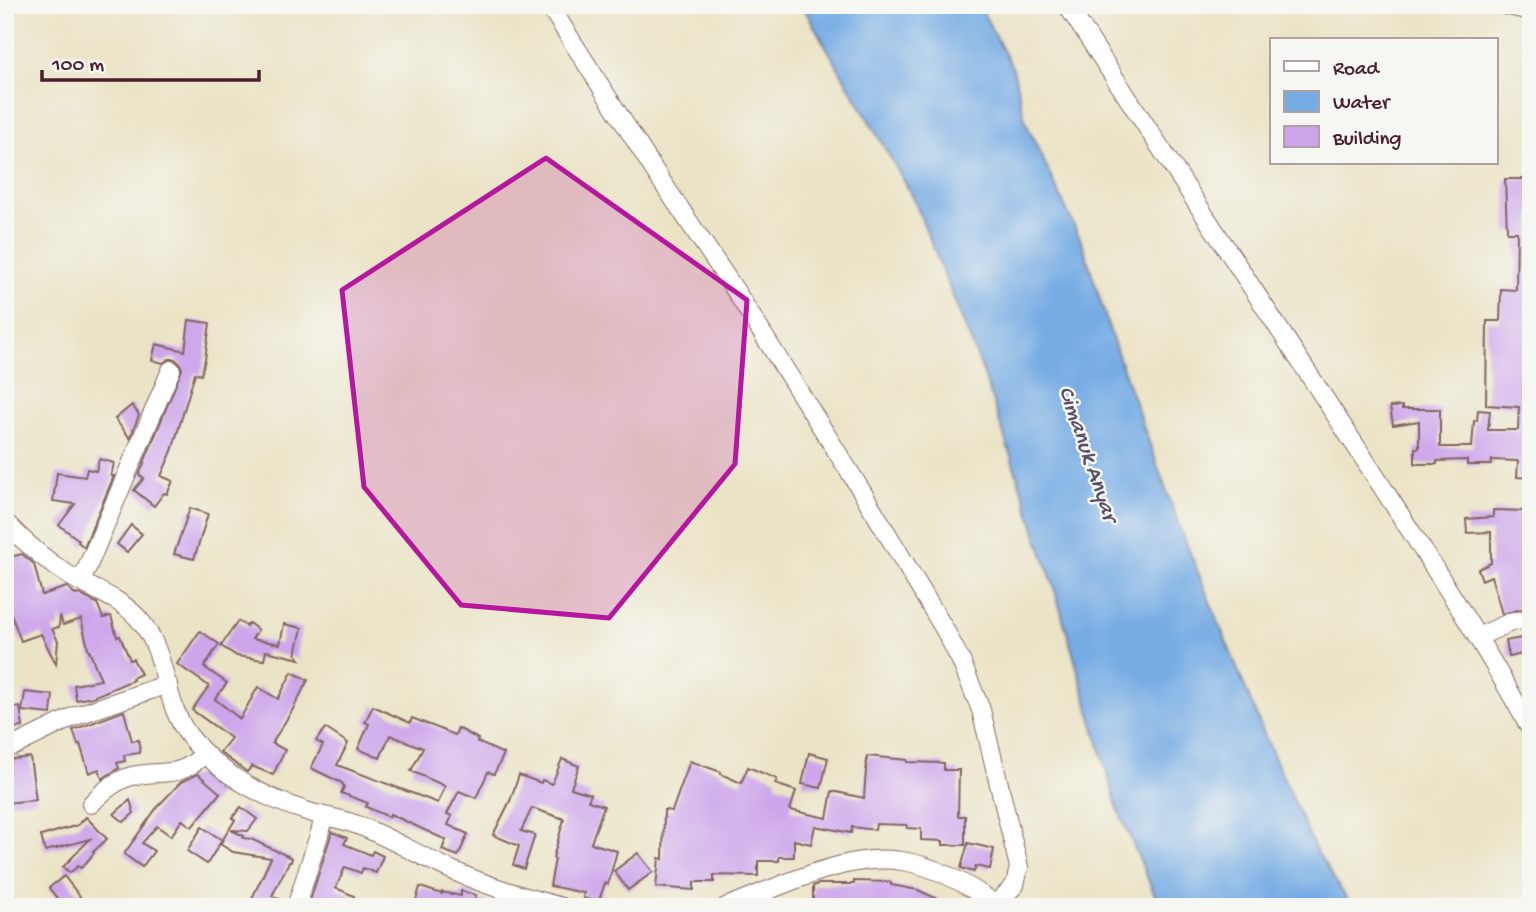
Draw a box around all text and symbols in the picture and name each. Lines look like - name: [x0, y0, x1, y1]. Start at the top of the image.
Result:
- scale bar: [42, 38, 259, 82]
- legend: [1270, 38, 1498, 164]
- text: 100 m: [51, 54, 104, 79]
- text: Road: [1333, 58, 1381, 83]
- text: Water: [1333, 92, 1391, 117]
- text: Building: [1332, 128, 1402, 153]
- water label: Cimanuk Anyar: [1051, 383, 1124, 530]

